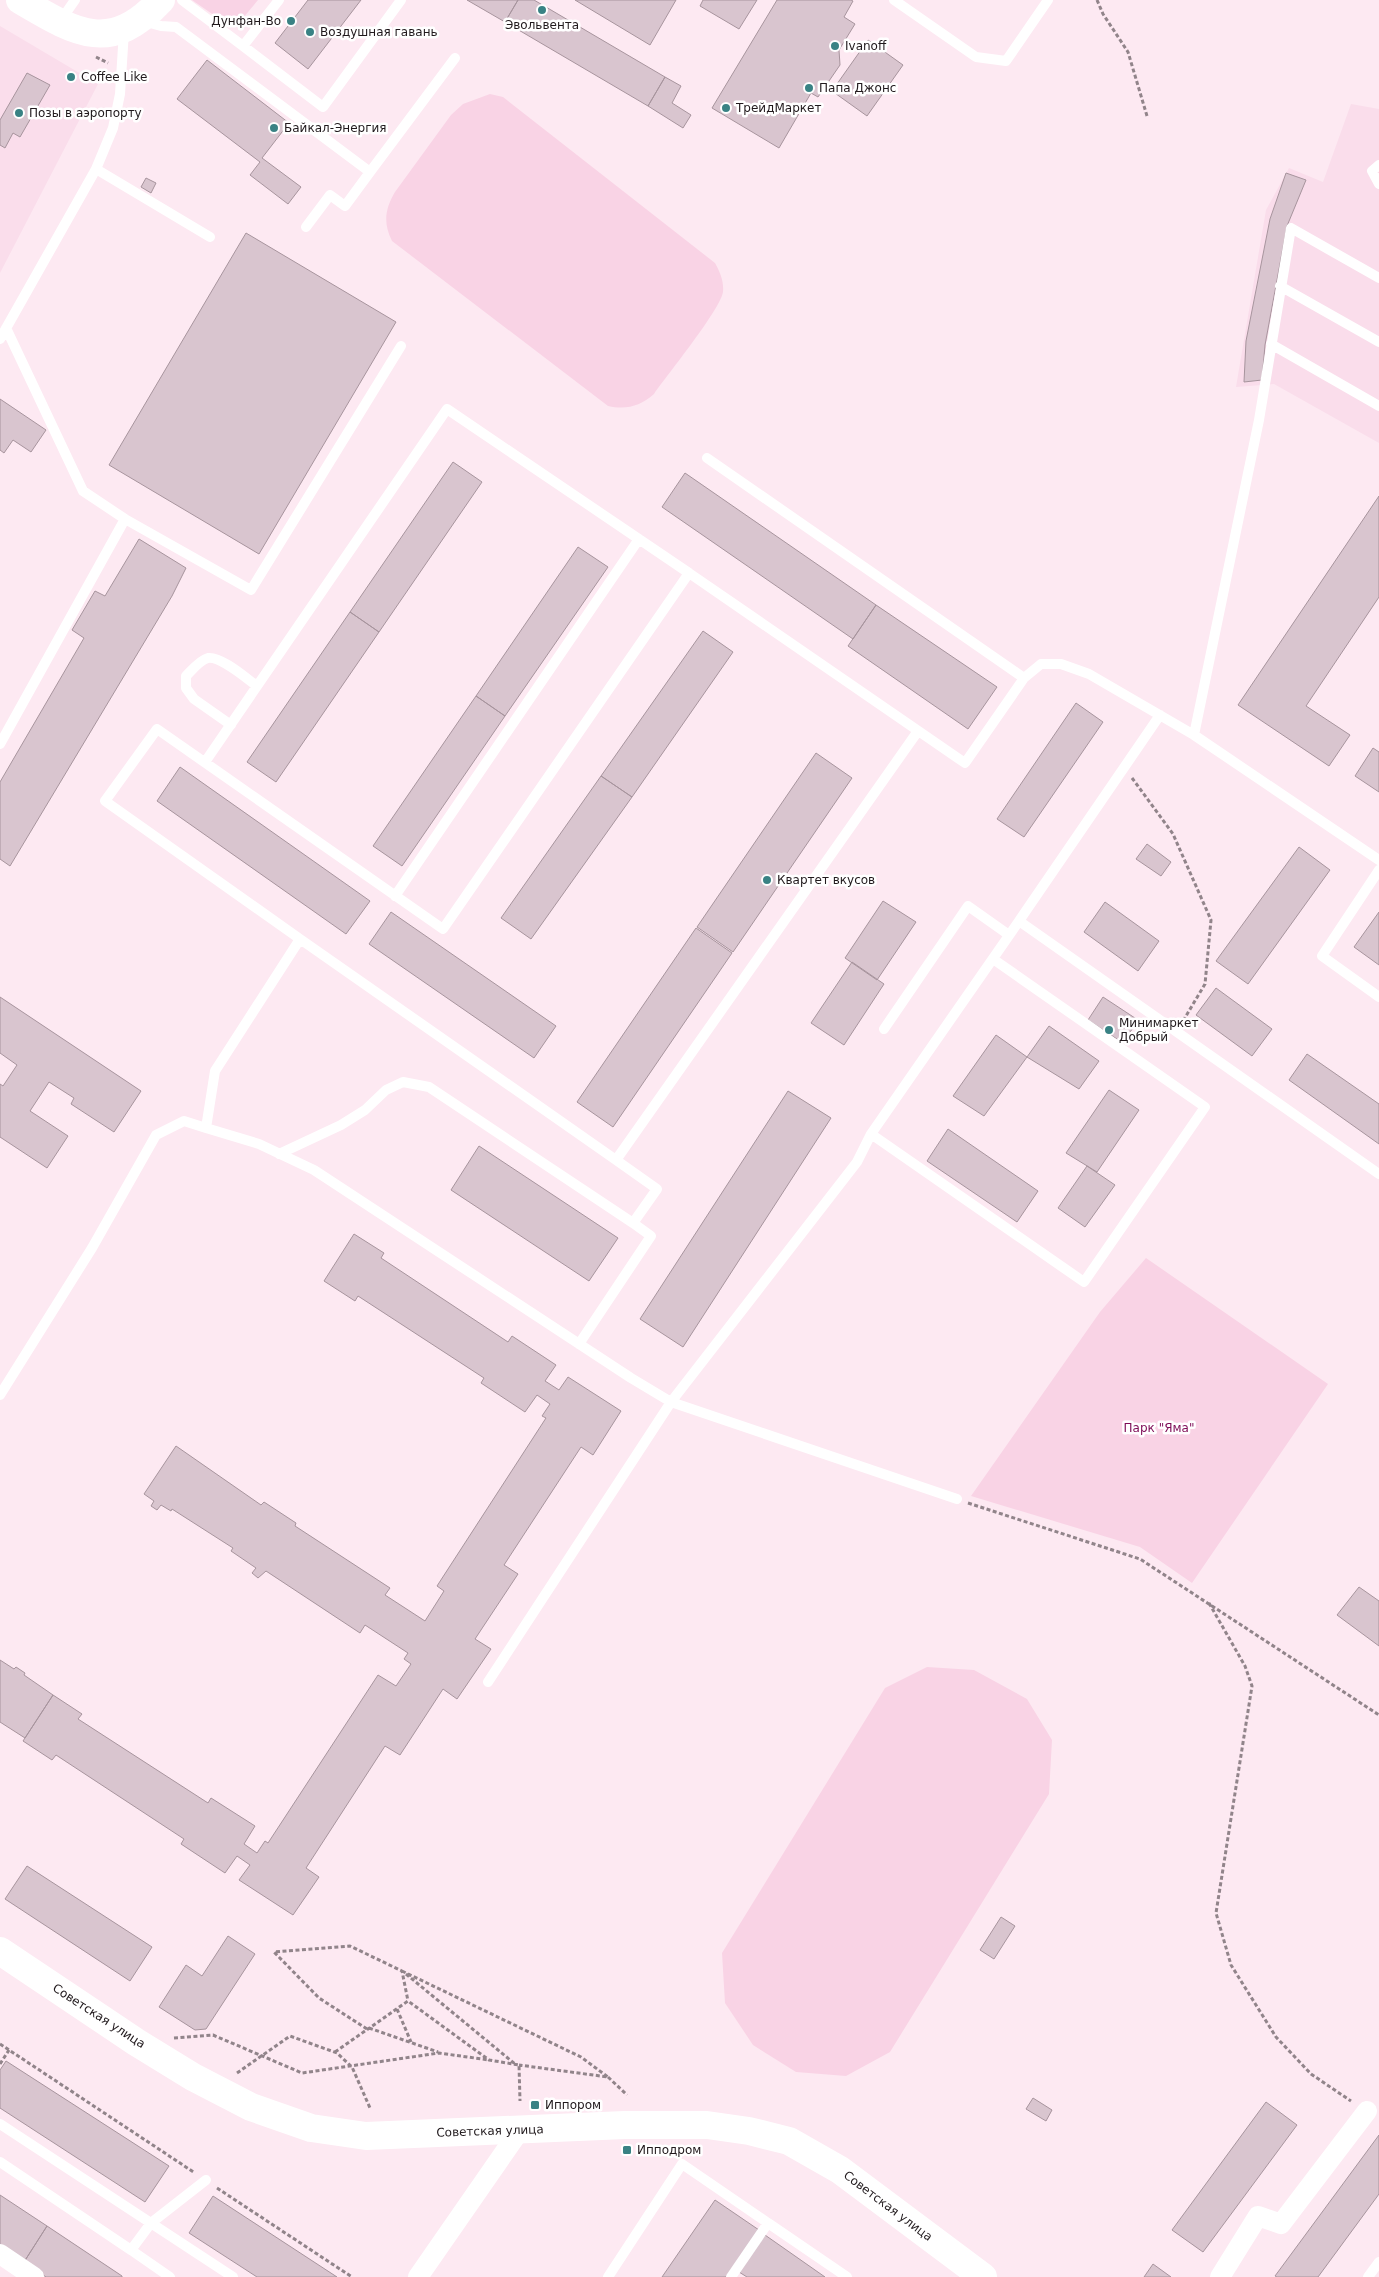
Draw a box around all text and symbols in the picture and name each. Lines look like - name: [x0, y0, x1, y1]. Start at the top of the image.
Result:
- marker: Эвольвента: [536, 4, 548, 16]
- place label: Дунфан-Во: [211, 14, 281, 28]
- marker: Дунфан-Во: [285, 15, 297, 27]
- place label: Эвольвента: [505, 18, 579, 32]
- place label: Воздушная гавань: [320, 25, 438, 39]
- marker: Воздушная гавань: [304, 26, 316, 38]
- place label: Ivanoff: [845, 39, 887, 53]
- marker: Ivanoff: [829, 40, 841, 52]
- place label: Coffee Like: [81, 70, 148, 84]
- marker: Coffee Like: [65, 71, 77, 83]
- place label: Папа Джонс: [819, 81, 896, 95]
- marker: Папа Джонс: [803, 82, 815, 94]
- place label: ТрейдМаркет: [735, 101, 821, 115]
- marker: ТрейдМаркет: [720, 102, 732, 114]
- place label: Позы в аэропорту: [29, 106, 142, 120]
- marker: Позы в аэропорту: [13, 107, 25, 119]
- place label: Байкал-Энергия: [284, 121, 387, 135]
- marker: Байкал-Энергия: [268, 122, 280, 134]
- place label: Квартет вкусов: [777, 873, 875, 887]
- marker: Квартет вкусов: [761, 874, 773, 886]
- place label: Минимаркет Добрый: [1119, 1016, 1198, 1044]
- marker: Минимаркет Добрый: [1103, 1024, 1115, 1036]
- park label: Парк "Яма": [1124, 1421, 1194, 1435]
- street label: Советская улица: [50, 1981, 148, 2051]
- place label: Иппором: [545, 2098, 601, 2112]
- marker: Иппором: [529, 2099, 541, 2111]
- street label: Советская улица: [436, 2122, 544, 2140]
- place label: Ипподром: [637, 2143, 701, 2157]
- marker: Ипподром: [621, 2144, 633, 2156]
- street label: Советская улица: [841, 2168, 935, 2244]

